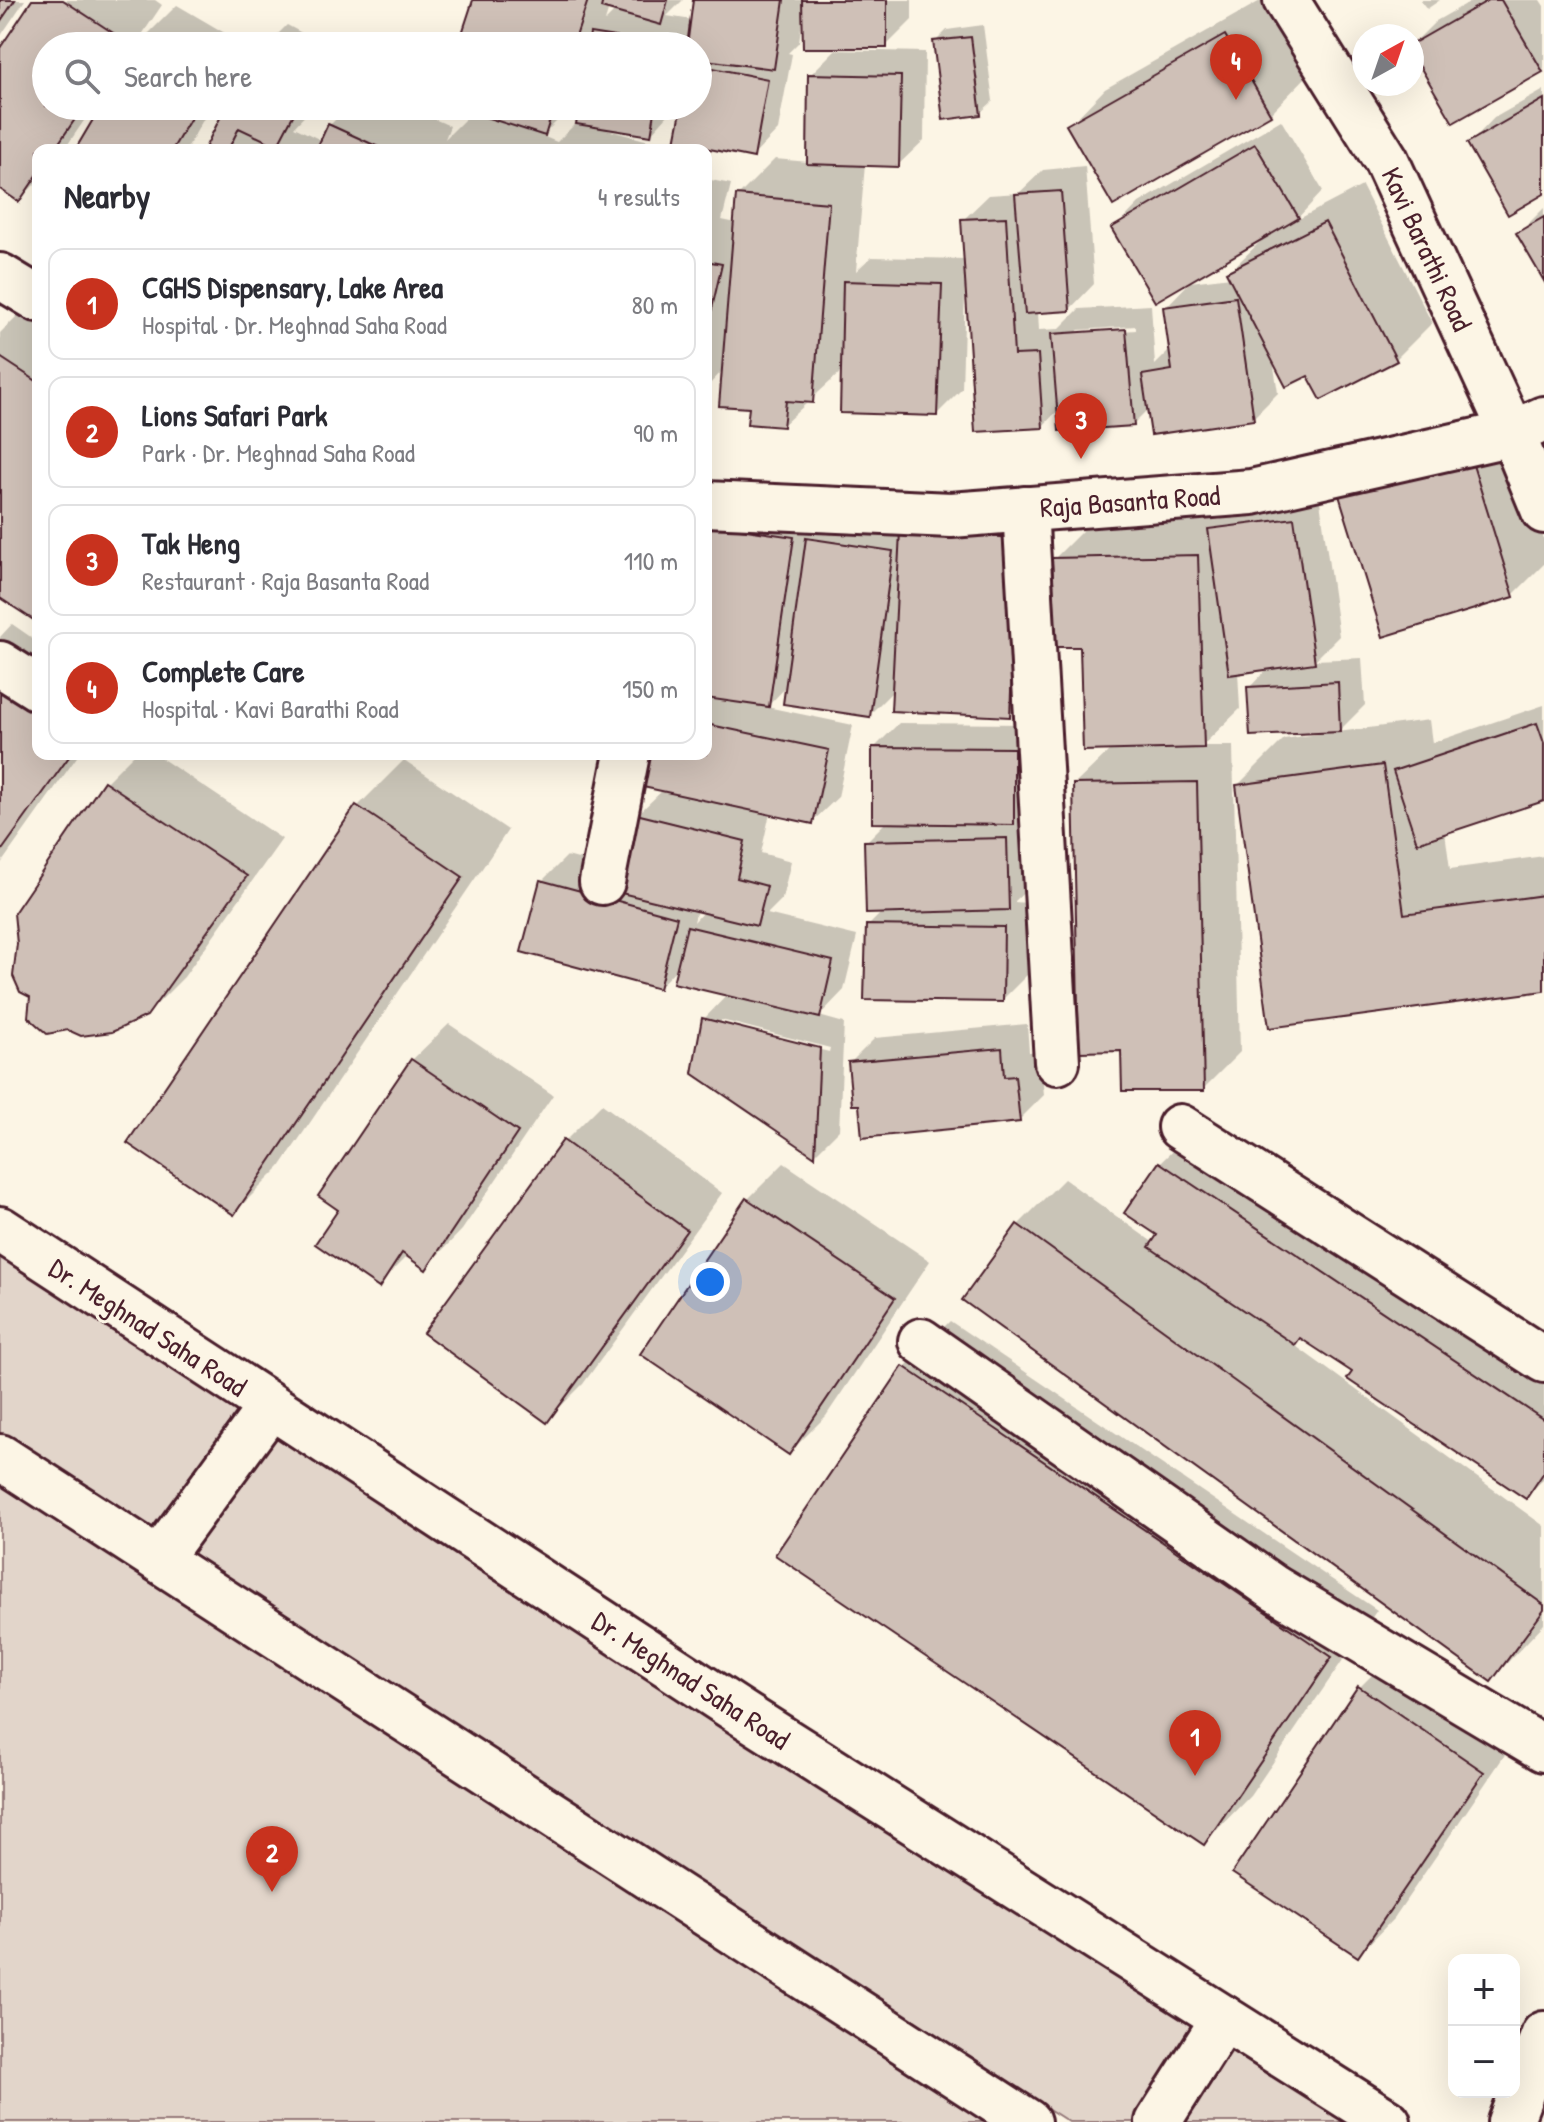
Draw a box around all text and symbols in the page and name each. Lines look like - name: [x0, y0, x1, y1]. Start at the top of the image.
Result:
- north arrow: [1352, 24, 1424, 96]
- search box: [32, 32, 712, 120]
- pin: 4: [1210, 34, 1262, 100]
- icon: search: [60, 54, 104, 98]
- text: Search here: [124, 56, 252, 96]
- street label: Kavi Barathi Road: [1372, 161, 1482, 337]
- text: Nearby: [64, 173, 150, 219]
- text: 4 results: [598, 179, 680, 214]
- text: CGHS Dispensary, Lake Area: [142, 267, 443, 307]
- text: 1: [87, 287, 97, 322]
- text: 80 m: [631, 287, 678, 322]
- text: Hospital · Dr. Meghnad Saha Road: [142, 307, 447, 342]
- pin: 3: [1055, 393, 1107, 459]
- text: Lions Safari Park: [142, 395, 327, 435]
- text: 2: [86, 415, 98, 450]
- text: 90 m: [633, 415, 678, 450]
- text: Park · Dr. Meghnad Saha Road: [142, 435, 415, 470]
- street label: Raja Basanta Road: [1039, 476, 1221, 526]
- text: Tak Heng: [142, 523, 240, 563]
- text: 3: [86, 543, 98, 578]
- text: 110 m: [624, 543, 678, 578]
- text: Restaurant · Raja Basanta Road: [142, 563, 429, 598]
- text: Complete Care: [142, 651, 305, 691]
- text: 4: [87, 671, 97, 706]
- text: 150 m: [622, 671, 678, 706]
- text: Hospital · Kavi Barathi Road: [142, 691, 399, 726]
- street label: Dr. Meghnad Saha Road: [42, 1249, 254, 1405]
- your location: [690, 1262, 730, 1302]
- street label: Dr. Meghnad Saha Road: [585, 1602, 797, 1758]
- pin: 1: [1169, 1710, 1221, 1776]
- pin: 2: [246, 1826, 298, 1892]
- map controls: [1448, 1954, 1520, 2098]
- button: +: [1448, 1954, 1520, 2026]
- button: −: [1448, 2026, 1520, 2098]

